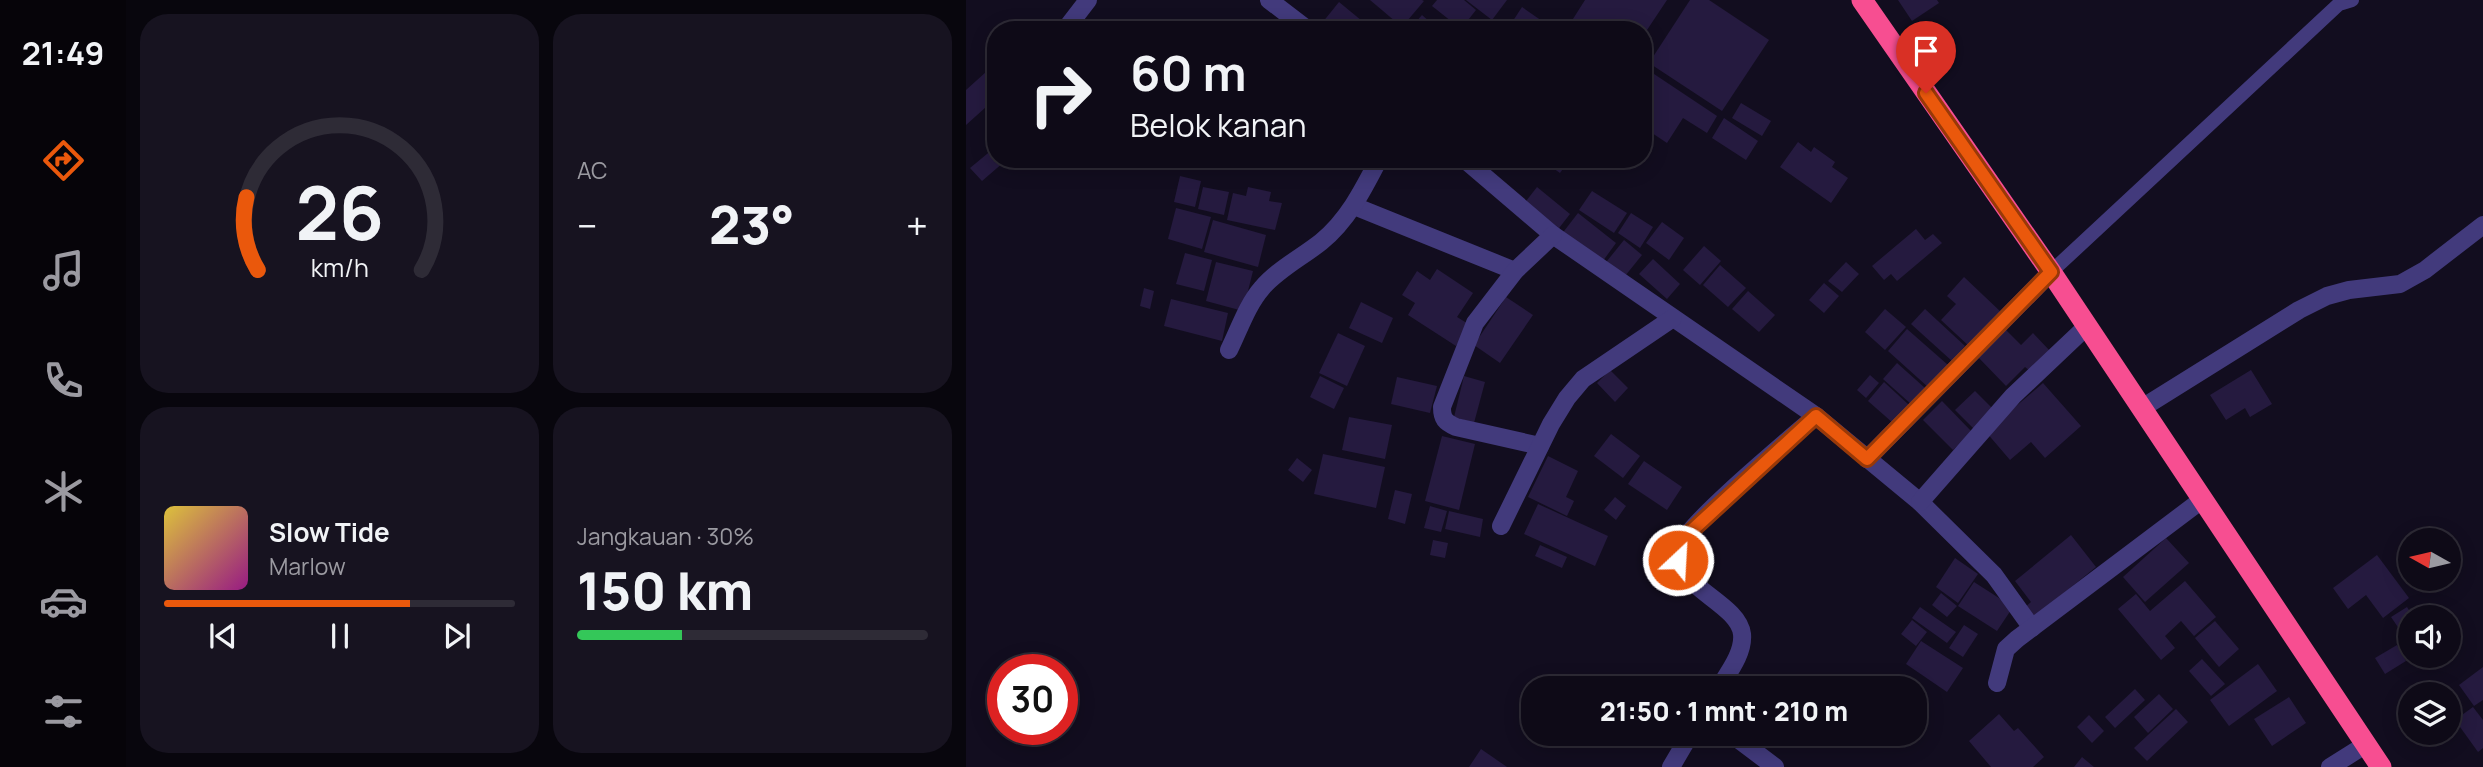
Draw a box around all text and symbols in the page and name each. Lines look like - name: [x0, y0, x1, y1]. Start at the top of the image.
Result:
- pin: [1896, 21, 1956, 93]
- text: 21:49: [22, 31, 104, 75]
- icon: arrive: [1907, 32, 1945, 70]
- text: 60 m: [1130, 39, 1247, 106]
- icon: right: [1015, 49, 1106, 140]
- text: Belok kanan: [1130, 103, 1306, 147]
- icon: directions: [39, 136, 88, 185]
- text: AC: [577, 154, 608, 186]
- text: 26: [295, 162, 384, 262]
- text: 23°: [709, 189, 795, 260]
- text: −: [577, 199, 598, 251]
- text: +: [906, 199, 928, 251]
- icon: music: [39, 246, 88, 295]
- text: km/h: [310, 249, 369, 284]
- icon: phone: [39, 356, 88, 405]
- icon: climate: [39, 467, 88, 516]
- text: Slow Tide: [269, 514, 390, 550]
- text: Jangkauan · 30%: [577, 520, 754, 552]
- position arrow: [1641, 523, 1715, 597]
- north arrow: [2398, 528, 2460, 592]
- map controls: [2398, 528, 2461, 745]
- text: Marlow: [269, 550, 346, 582]
- text: 150 km: [577, 555, 753, 626]
- icon: car: [39, 577, 88, 626]
- button: sound: [2398, 605, 2461, 668]
- icon: previous: [204, 617, 242, 655]
- icon: pause: [321, 617, 359, 655]
- icon: next: [438, 617, 476, 655]
- speed limit sign: 30: [987, 654, 1078, 745]
- button: layers: [2398, 682, 2461, 745]
- icon: filters: [39, 687, 88, 736]
- text: 21:50 · 1 mnt · 210 m: [1600, 693, 1848, 729]

